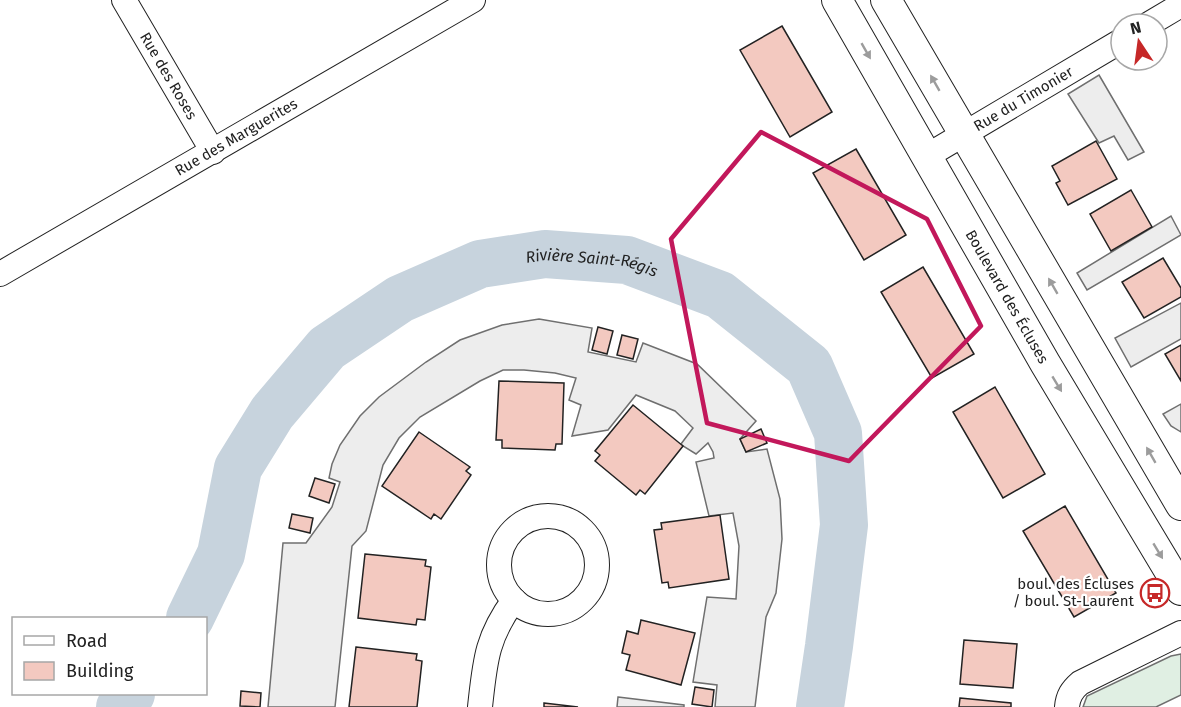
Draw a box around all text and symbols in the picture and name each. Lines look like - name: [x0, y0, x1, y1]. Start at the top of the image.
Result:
- north arrow: [1109, 12, 1169, 72]
- text: N: [1128, 17, 1143, 38]
- street label: Rue des Roses: [136, 29, 201, 123]
- one-way arrow: [861, 42, 871, 59]
- street label: Rue du Timonier: [970, 62, 1076, 135]
- one-way arrow: [929, 75, 940, 91]
- street label: Rue des Marguerites: [172, 95, 301, 180]
- street label: Boulevard des Écluses: [962, 227, 1052, 367]
- water label: Rivière Saint-Régis: [524, 245, 660, 281]
- one-way arrow: [1048, 278, 1059, 294]
- one-way arrow: [1052, 376, 1063, 392]
- one-way arrow: [1146, 447, 1157, 463]
- one-way arrow: [1152, 543, 1163, 559]
- place label: boul. des Écluses / boul. St-Laurent: [1013, 575, 1135, 610]
- bus stop icon: boul. des Écluses / boul. St-Laurent: [1139, 577, 1171, 609]
- legend: [12, 617, 207, 695]
- text: Road: [66, 630, 108, 652]
- text: Building: [66, 660, 134, 682]

